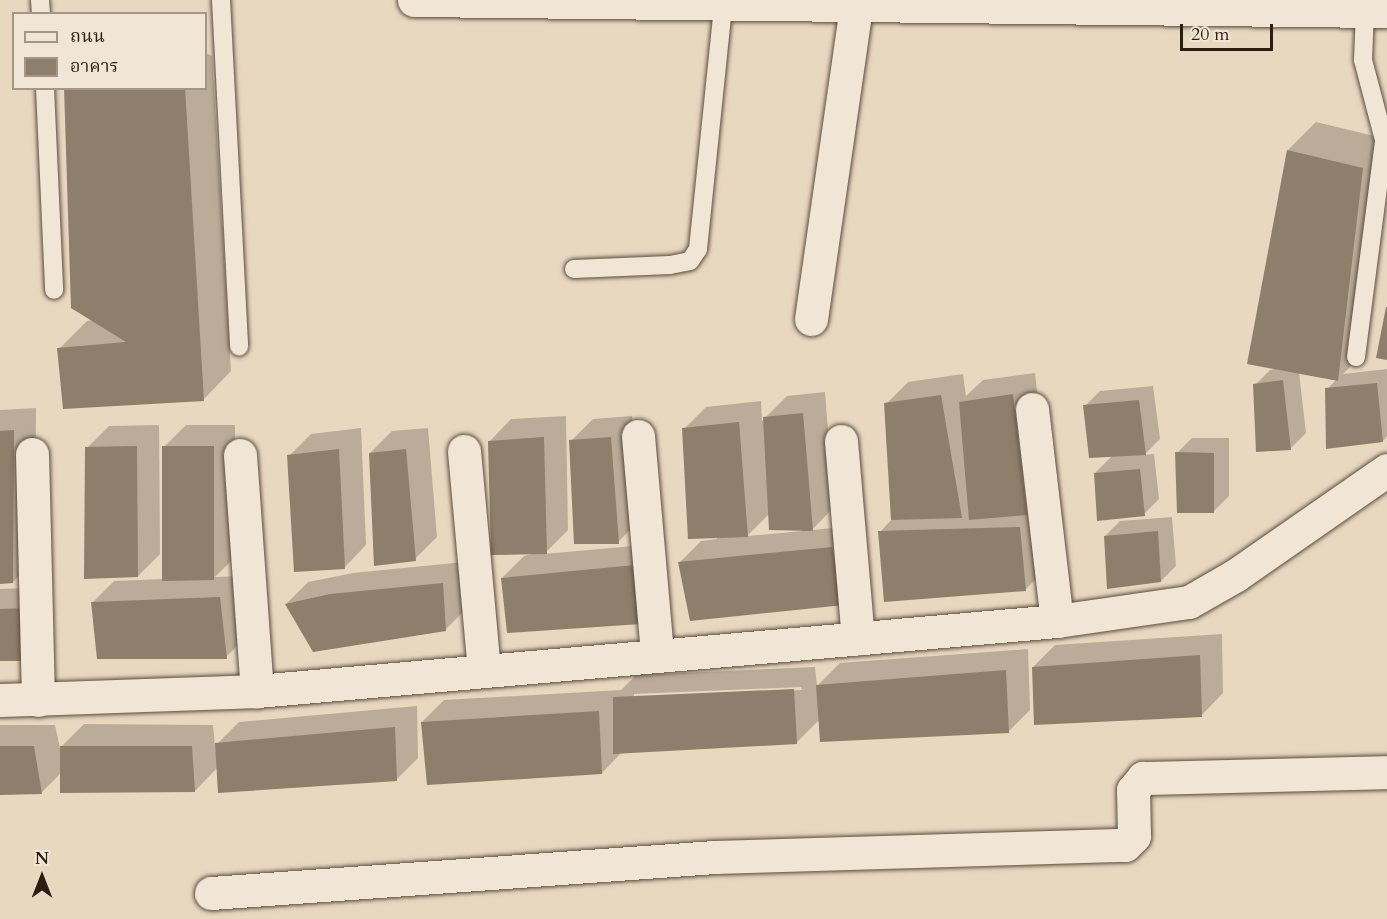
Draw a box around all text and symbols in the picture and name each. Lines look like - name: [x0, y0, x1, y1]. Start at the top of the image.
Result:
- legend: [12, 12, 207, 90]
- scale bar: [1183, 12, 1276, 50]
- text: 20 m: [1191, 22, 1230, 47]
- text: ถนน: [70, 24, 105, 49]
- text: อาคาร: [70, 54, 119, 79]
- north arrow: [12, 847, 72, 907]
- text: N: [35, 848, 49, 870]

